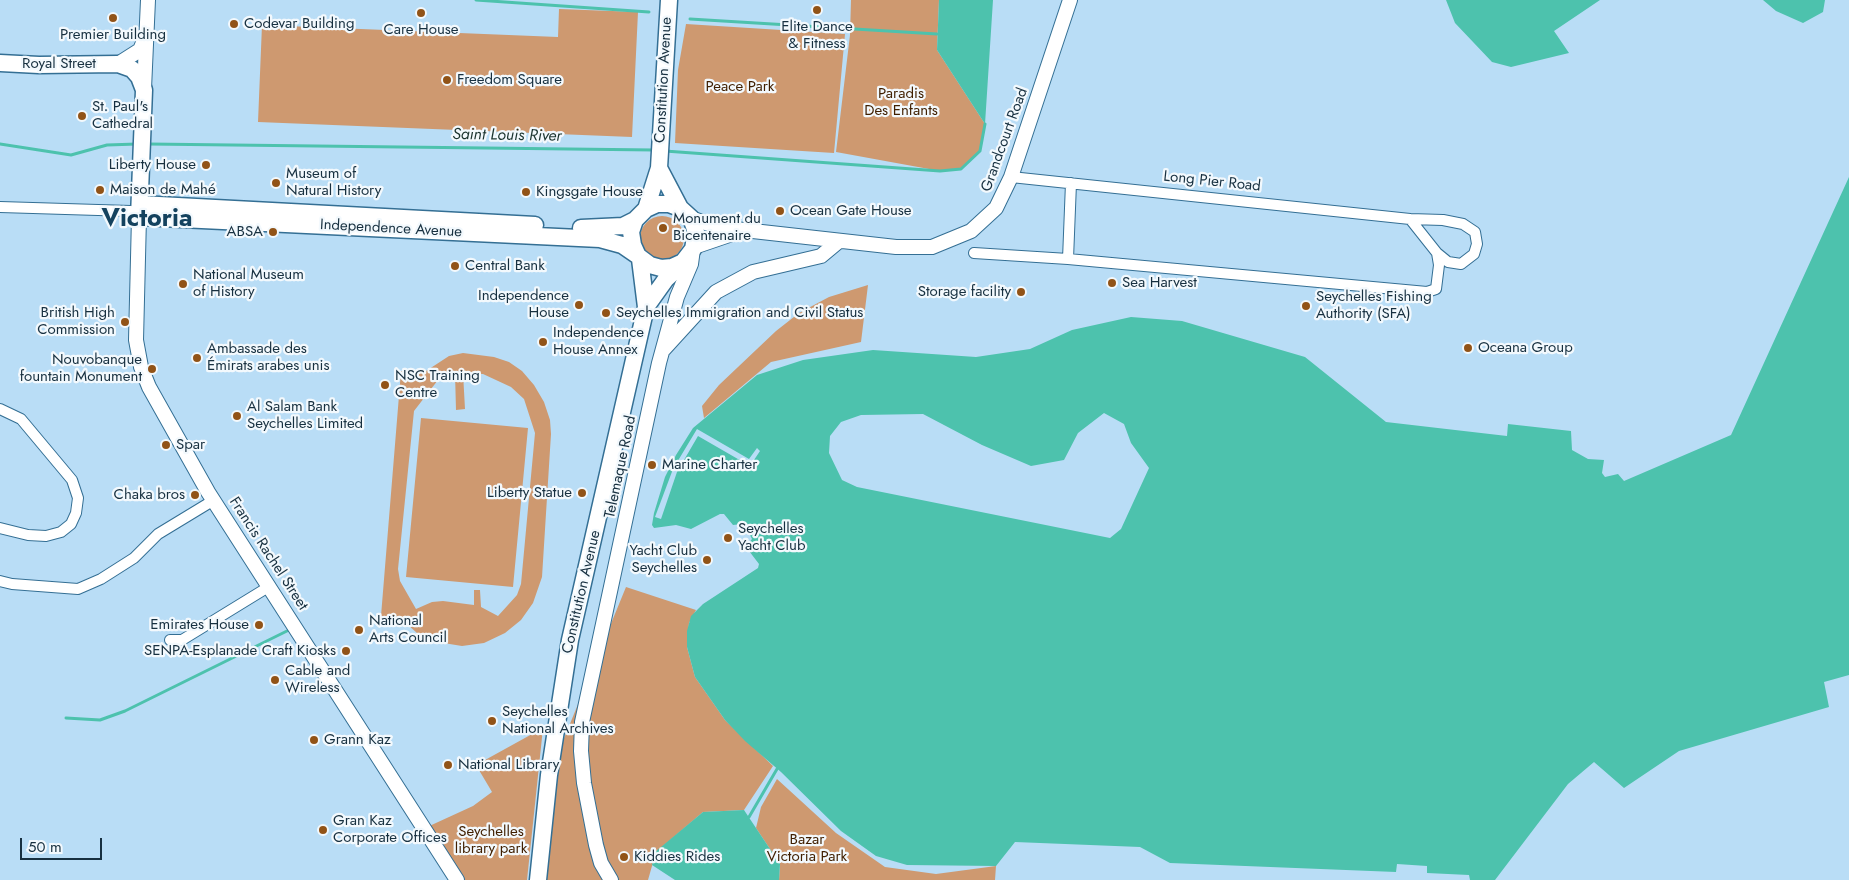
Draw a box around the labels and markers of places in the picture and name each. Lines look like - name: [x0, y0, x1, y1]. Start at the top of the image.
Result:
- marker: Elite Dance & Fitness: [811, 4, 823, 16]
- marker: Care House: [415, 7, 427, 19]
- marker: Premier Building: [107, 12, 119, 24]
- place label: Codevar Building: [244, 15, 354, 33]
- marker: Codevar Building: [228, 18, 240, 30]
- place label: Elite Dance & Fitness: [781, 18, 853, 53]
- place label: Care House: [383, 21, 459, 39]
- place label: Premier Building: [60, 26, 166, 44]
- place label: Freedom Square: [457, 71, 562, 89]
- marker: Freedom Square: [441, 74, 453, 86]
- place label: St. Paul's Cathedral: [92, 98, 153, 133]
- marker: St. Paul's Cathedral: [76, 110, 88, 122]
- place label: Liberty House: [109, 156, 196, 174]
- marker: Liberty House: [200, 159, 212, 171]
- place label: Museum of Natural History: [286, 165, 381, 200]
- marker: Museum of Natural History: [270, 177, 282, 189]
- place label: Maison de Mahé: [110, 181, 216, 199]
- place label: Kingsgate House: [536, 183, 643, 201]
- marker: Maison de Mahé: [94, 184, 106, 196]
- marker: Kingsgate House: [520, 186, 532, 198]
- place label: Ocean Gate House: [790, 202, 912, 220]
- marker: Ocean Gate House: [774, 205, 786, 217]
- place label: Monument du Bicentenaire: [673, 210, 761, 245]
- marker: Monument du Bicentenaire: [657, 222, 669, 234]
- place label: ABSA: [227, 223, 263, 241]
- marker: ABSA: [267, 226, 279, 238]
- place label: Central Bank: [465, 257, 545, 275]
- marker: Central Bank: [449, 260, 461, 272]
- place label: National Museum of History: [193, 266, 304, 301]
- place label: Sea Harvest: [1122, 274, 1197, 292]
- marker: Sea Harvest: [1106, 277, 1118, 289]
- marker: National Museum of History: [177, 278, 189, 290]
- place label: Storage facility: [918, 283, 1011, 301]
- marker: Storage facility: [1015, 286, 1027, 298]
- place label: Independence House: [478, 287, 569, 322]
- place label: Seychelles Fishing Authority (SFA): [1316, 288, 1432, 323]
- marker: Independence House: [573, 299, 585, 311]
- marker: Seychelles Fishing Authority (SFA): [1300, 300, 1312, 312]
- place label: British High Commission: [37, 304, 115, 339]
- place label: Seychelles Immigration and Civil Status: [616, 304, 863, 322]
- marker: Seychelles Immigration and Civil Status: [600, 307, 612, 319]
- marker: British High Commission: [119, 316, 131, 328]
- place label: Independence House Annex: [553, 324, 644, 359]
- marker: Independence House Annex: [537, 336, 549, 348]
- place label: Oceana Group: [1478, 339, 1573, 357]
- place label: Ambassade des Émirats arabes unis: [207, 340, 329, 375]
- marker: Oceana Group: [1462, 342, 1474, 354]
- place label: Nouvobanque fountain Monument: [20, 351, 142, 386]
- marker: Ambassade des Émirats arabes unis: [191, 352, 203, 364]
- marker: Nouvobanque fountain Monument: [146, 363, 158, 375]
- place label: NSC Training Centre: [395, 367, 480, 402]
- marker: NSC Training Centre: [379, 379, 391, 391]
- place label: Al Salam Bank Seychelles Limited: [247, 398, 363, 433]
- marker: Al Salam Bank Seychelles Limited: [231, 410, 243, 422]
- place label: Spar: [176, 436, 205, 454]
- marker: Spar: [160, 439, 172, 451]
- place label: Marine Charter: [662, 456, 757, 474]
- marker: Marine Charter: [646, 459, 658, 471]
- place label: Liberty Statue: [487, 484, 572, 502]
- place label: Chaka bros: [114, 486, 185, 504]
- marker: Liberty Statue: [576, 487, 588, 499]
- marker: Chaka bros: [189, 489, 201, 501]
- place label: Seychelles Yacht Club: [738, 520, 805, 555]
- marker: Seychelles Yacht Club: [722, 532, 734, 544]
- place label: Yacht Club Seychelles: [630, 542, 697, 577]
- marker: Yacht Club Seychelles: [701, 554, 713, 566]
- place label: National Arts Council: [369, 612, 447, 647]
- place label: Emirates House: [150, 616, 249, 634]
- marker: Emirates House: [253, 619, 265, 631]
- marker: National Arts Council: [353, 624, 365, 636]
- place label: SENPA-Esplanade Craft Kiosks: [144, 642, 336, 660]
- marker: SENPA-Esplanade Craft Kiosks: [340, 645, 352, 657]
- place label: Cable and Wireless: [285, 662, 350, 697]
- marker: Cable and Wireless: [269, 674, 281, 686]
- place label: Seychelles National Archives: [502, 703, 613, 738]
- marker: Seychelles National Archives: [486, 715, 498, 727]
- place label: Grann Kaz: [324, 731, 391, 749]
- marker: Grann Kaz: [308, 734, 320, 746]
- place label: National Library: [458, 756, 559, 774]
- marker: National Library: [442, 759, 454, 771]
- place label: Gran Kaz Corporate Offices: [333, 812, 447, 847]
- marker: Gran Kaz Corporate Offices: [317, 824, 329, 836]
- place label: Kiddies Rides: [634, 848, 720, 866]
- marker: Kiddies Rides: [618, 851, 630, 863]

